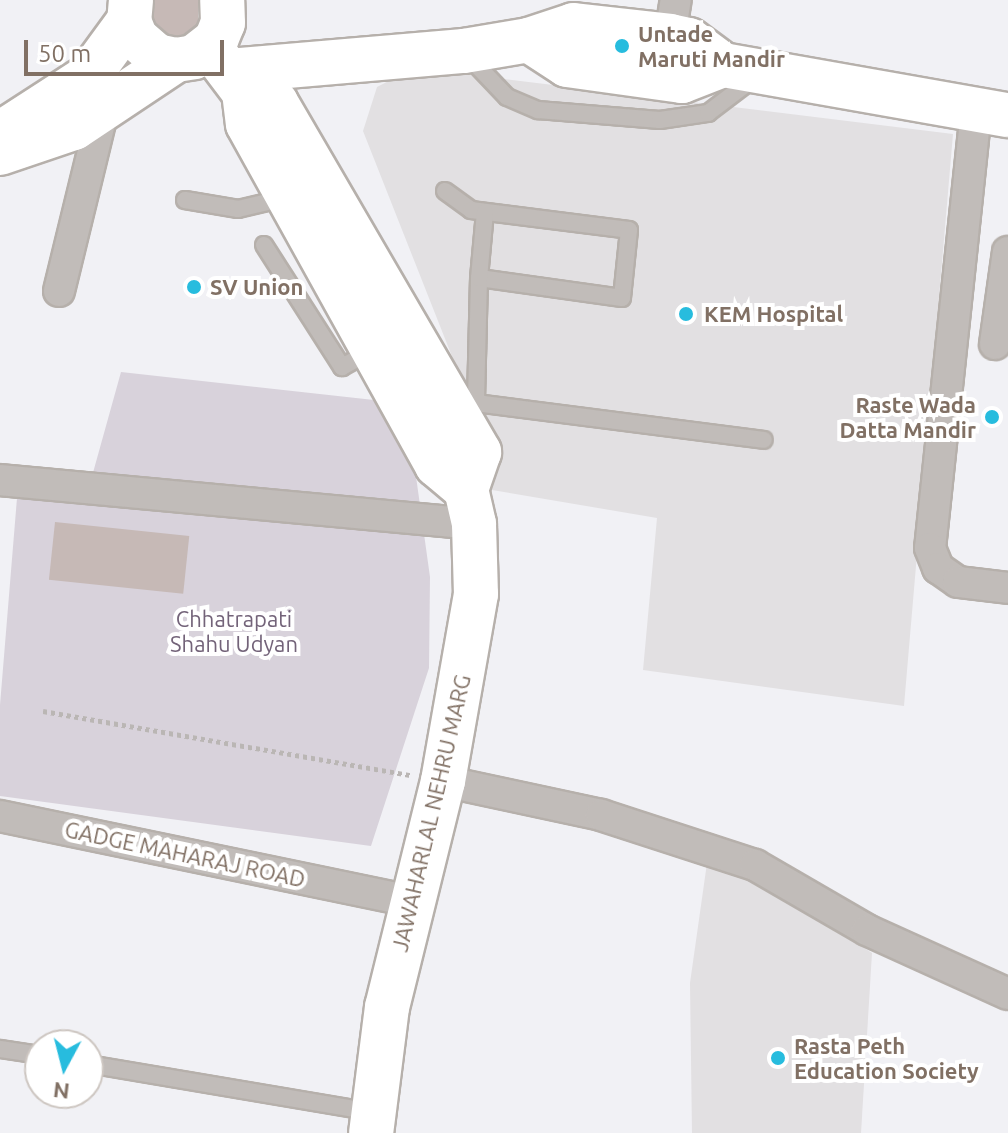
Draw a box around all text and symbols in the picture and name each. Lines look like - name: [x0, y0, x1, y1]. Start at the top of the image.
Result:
- place label: Untade Maruti Mandir: [638, 20, 785, 72]
- scale bar: [28, 24, 228, 74]
- marker: Untade Maruti Mandir: [613, 37, 631, 55]
- text: 50 m: [38, 40, 91, 67]
- place label: SV Union: [210, 274, 303, 300]
- marker: SV Union: [185, 278, 203, 296]
- place label: KEM Hospital: [704, 301, 843, 327]
- marker: KEM Hospital: [675, 303, 697, 325]
- place label: Raste Wada Datta Mandir: [840, 391, 976, 442]
- marker: Raste Wada Datta Mandir: [983, 408, 1001, 426]
- park label: Chhatrapati Shahu Udyan: [170, 605, 298, 656]
- street label: JAWAHARLAL NEHRU MARG: [386, 672, 476, 954]
- street label: GADGE MAHARAJ ROAD: [62, 816, 308, 892]
- north arrow: [24, 1029, 104, 1109]
- place label: Rasta Peth Education Society: [794, 1032, 979, 1084]
- marker: Rasta Peth Education Society: [769, 1049, 787, 1067]
- text: N: [52, 1078, 71, 1105]

